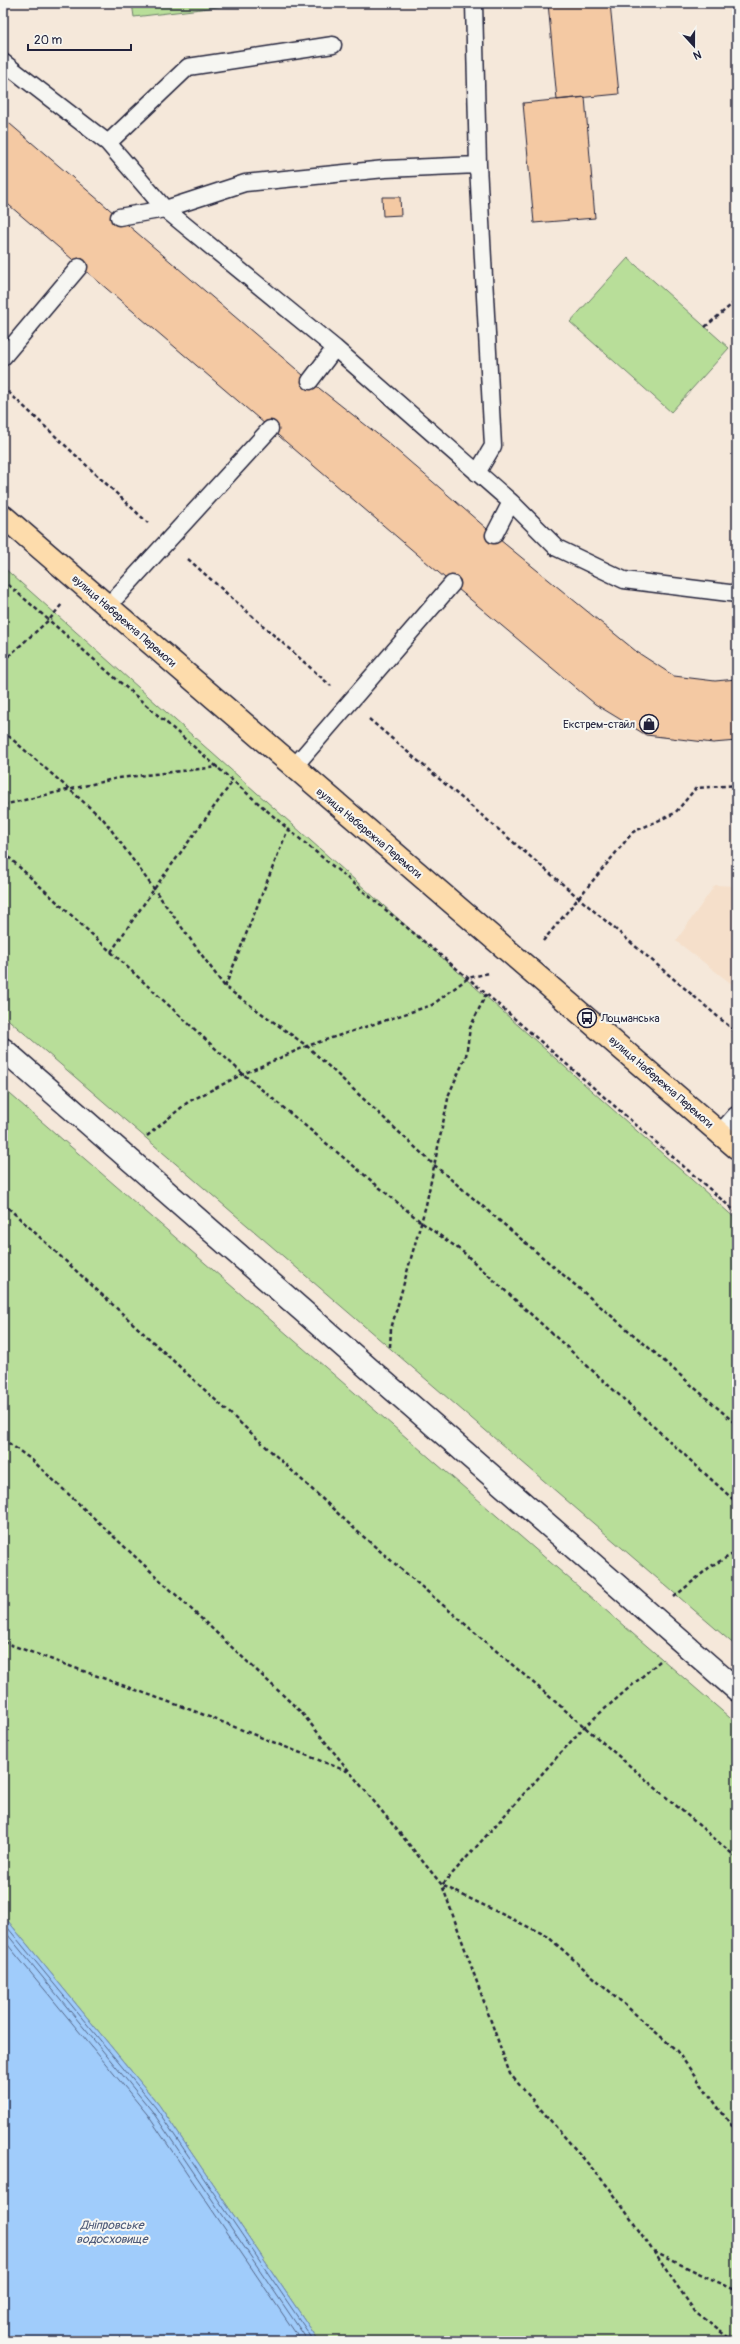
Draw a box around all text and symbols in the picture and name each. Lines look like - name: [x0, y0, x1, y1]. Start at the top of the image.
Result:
- scale bar: [28, 26, 131, 52]
- north arrow: [674, 26, 714, 66]
- text: 20 m: [34, 33, 63, 48]
- text: N: [691, 47, 703, 62]
- street label: вулиця Набережна Перемоги: [69, 572, 179, 670]
- shop icon: Екстрем-стайл: [638, 713, 660, 735]
- place label: Екстрем-стайл: [563, 718, 635, 731]
- street label: вулиця Набережна Перемоги: [314, 785, 425, 881]
- bus stop icon: Лоцманська: [576, 1007, 598, 1029]
- place label: Лоцманська: [600, 1012, 660, 1025]
- street label: вулиця Набережна Перемоги: [606, 1033, 716, 1131]
- water label: Дніпровське водосховище: [76, 2218, 149, 2247]

